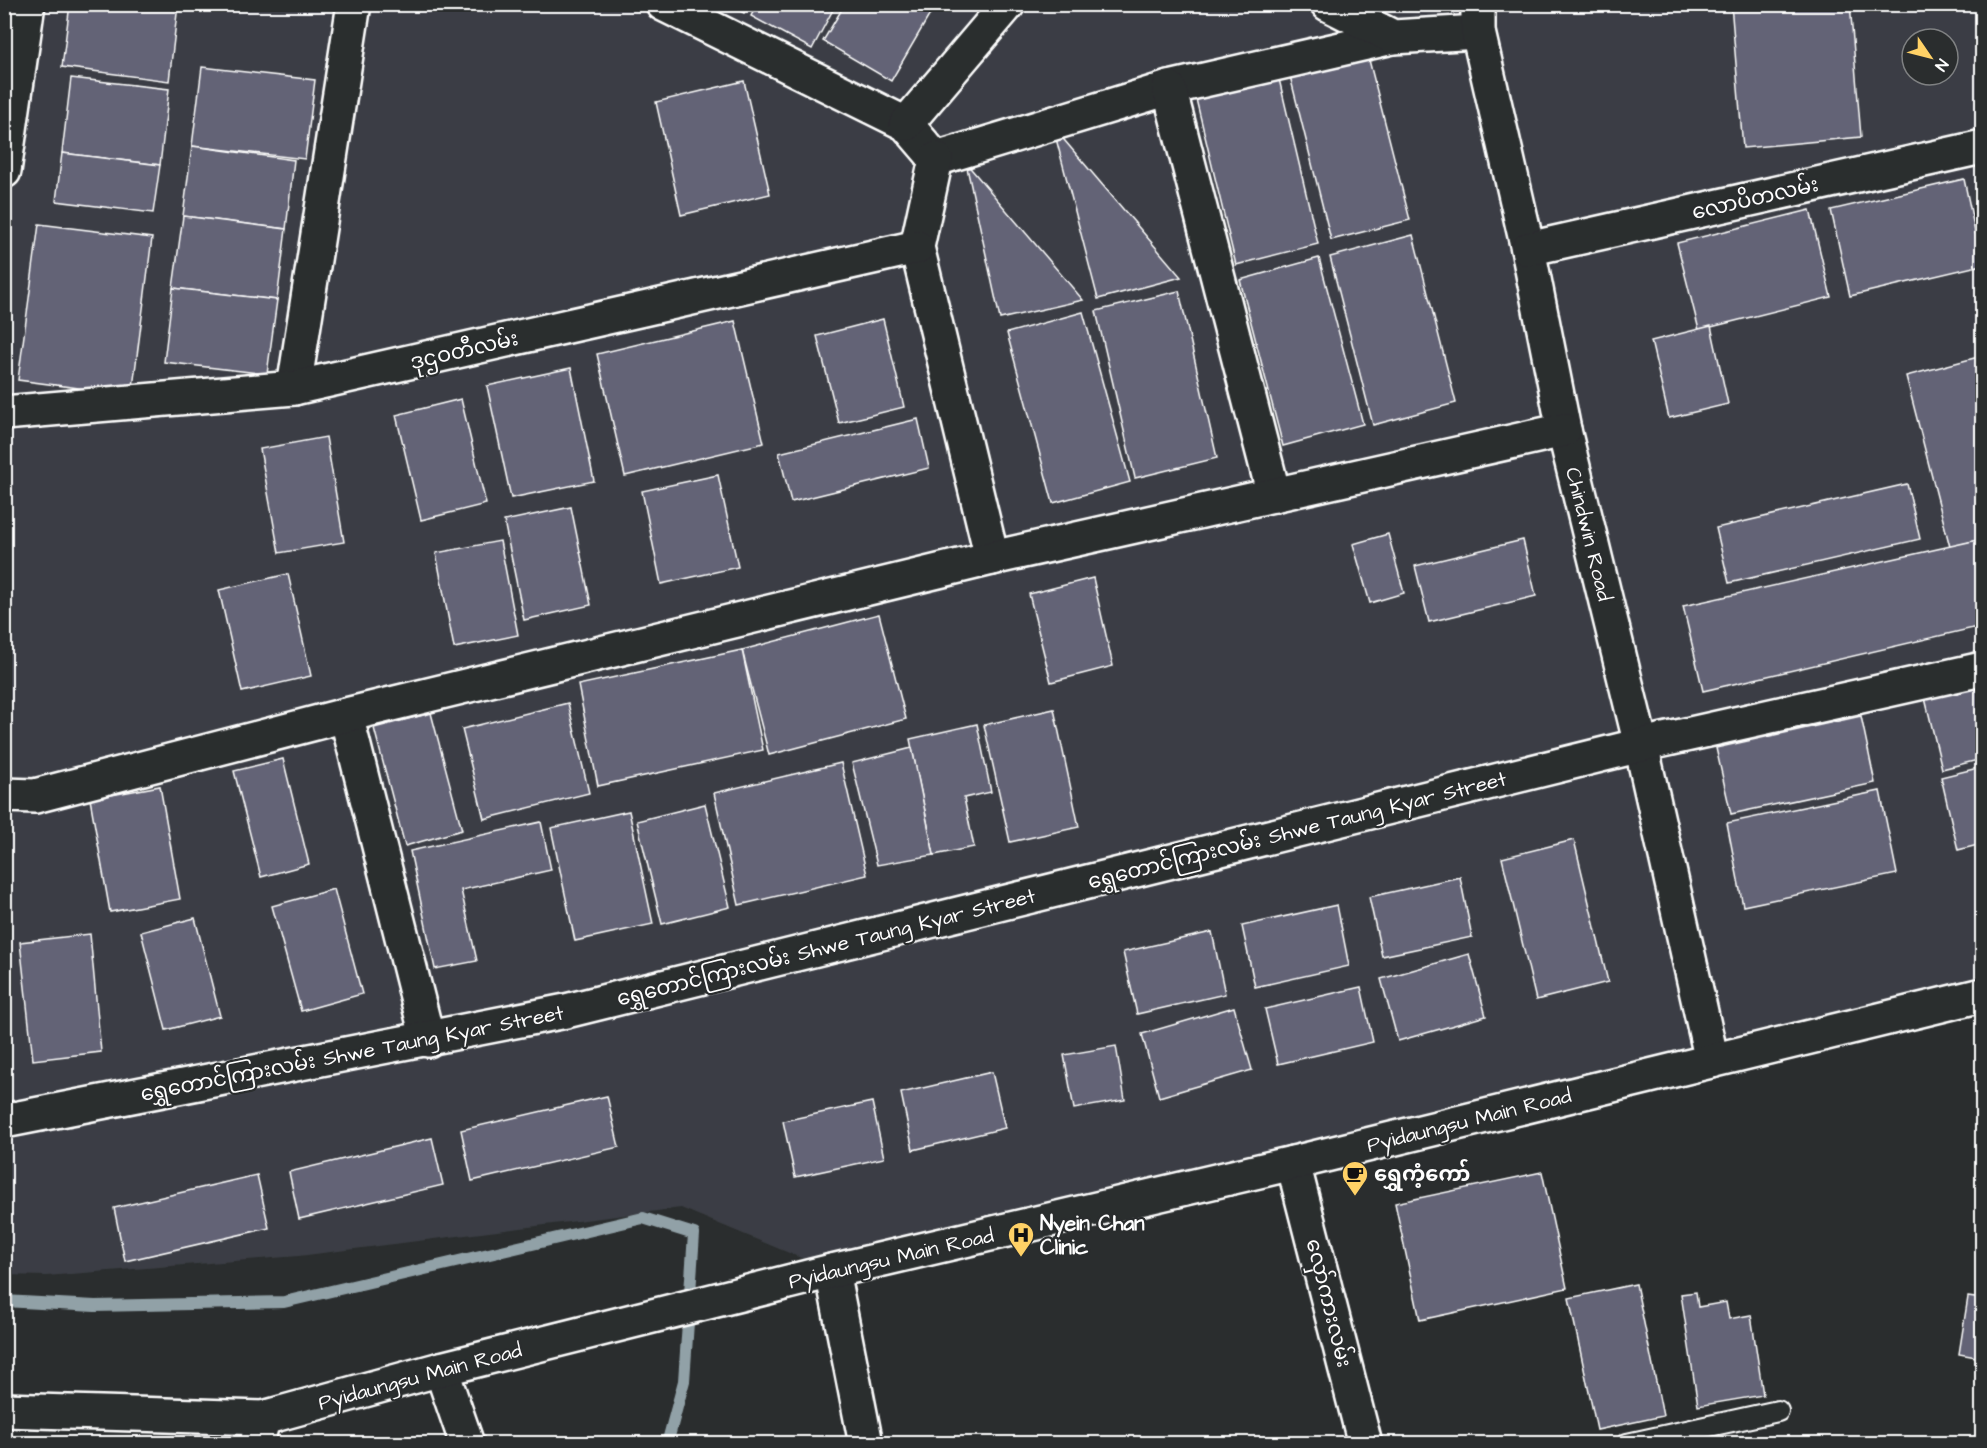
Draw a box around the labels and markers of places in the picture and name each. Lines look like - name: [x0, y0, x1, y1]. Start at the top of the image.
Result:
- place label: ရွှေကံ့ကော်: [1374, 1158, 1470, 1191]
- cafe icon: ရွှေကံ့ကော်: [1340, 1159, 1370, 1197]
- place label: Nyein Chan Clinic: [1040, 1209, 1145, 1262]
- hospital icon: Nyein Chan Clinic: [1006, 1220, 1036, 1258]

